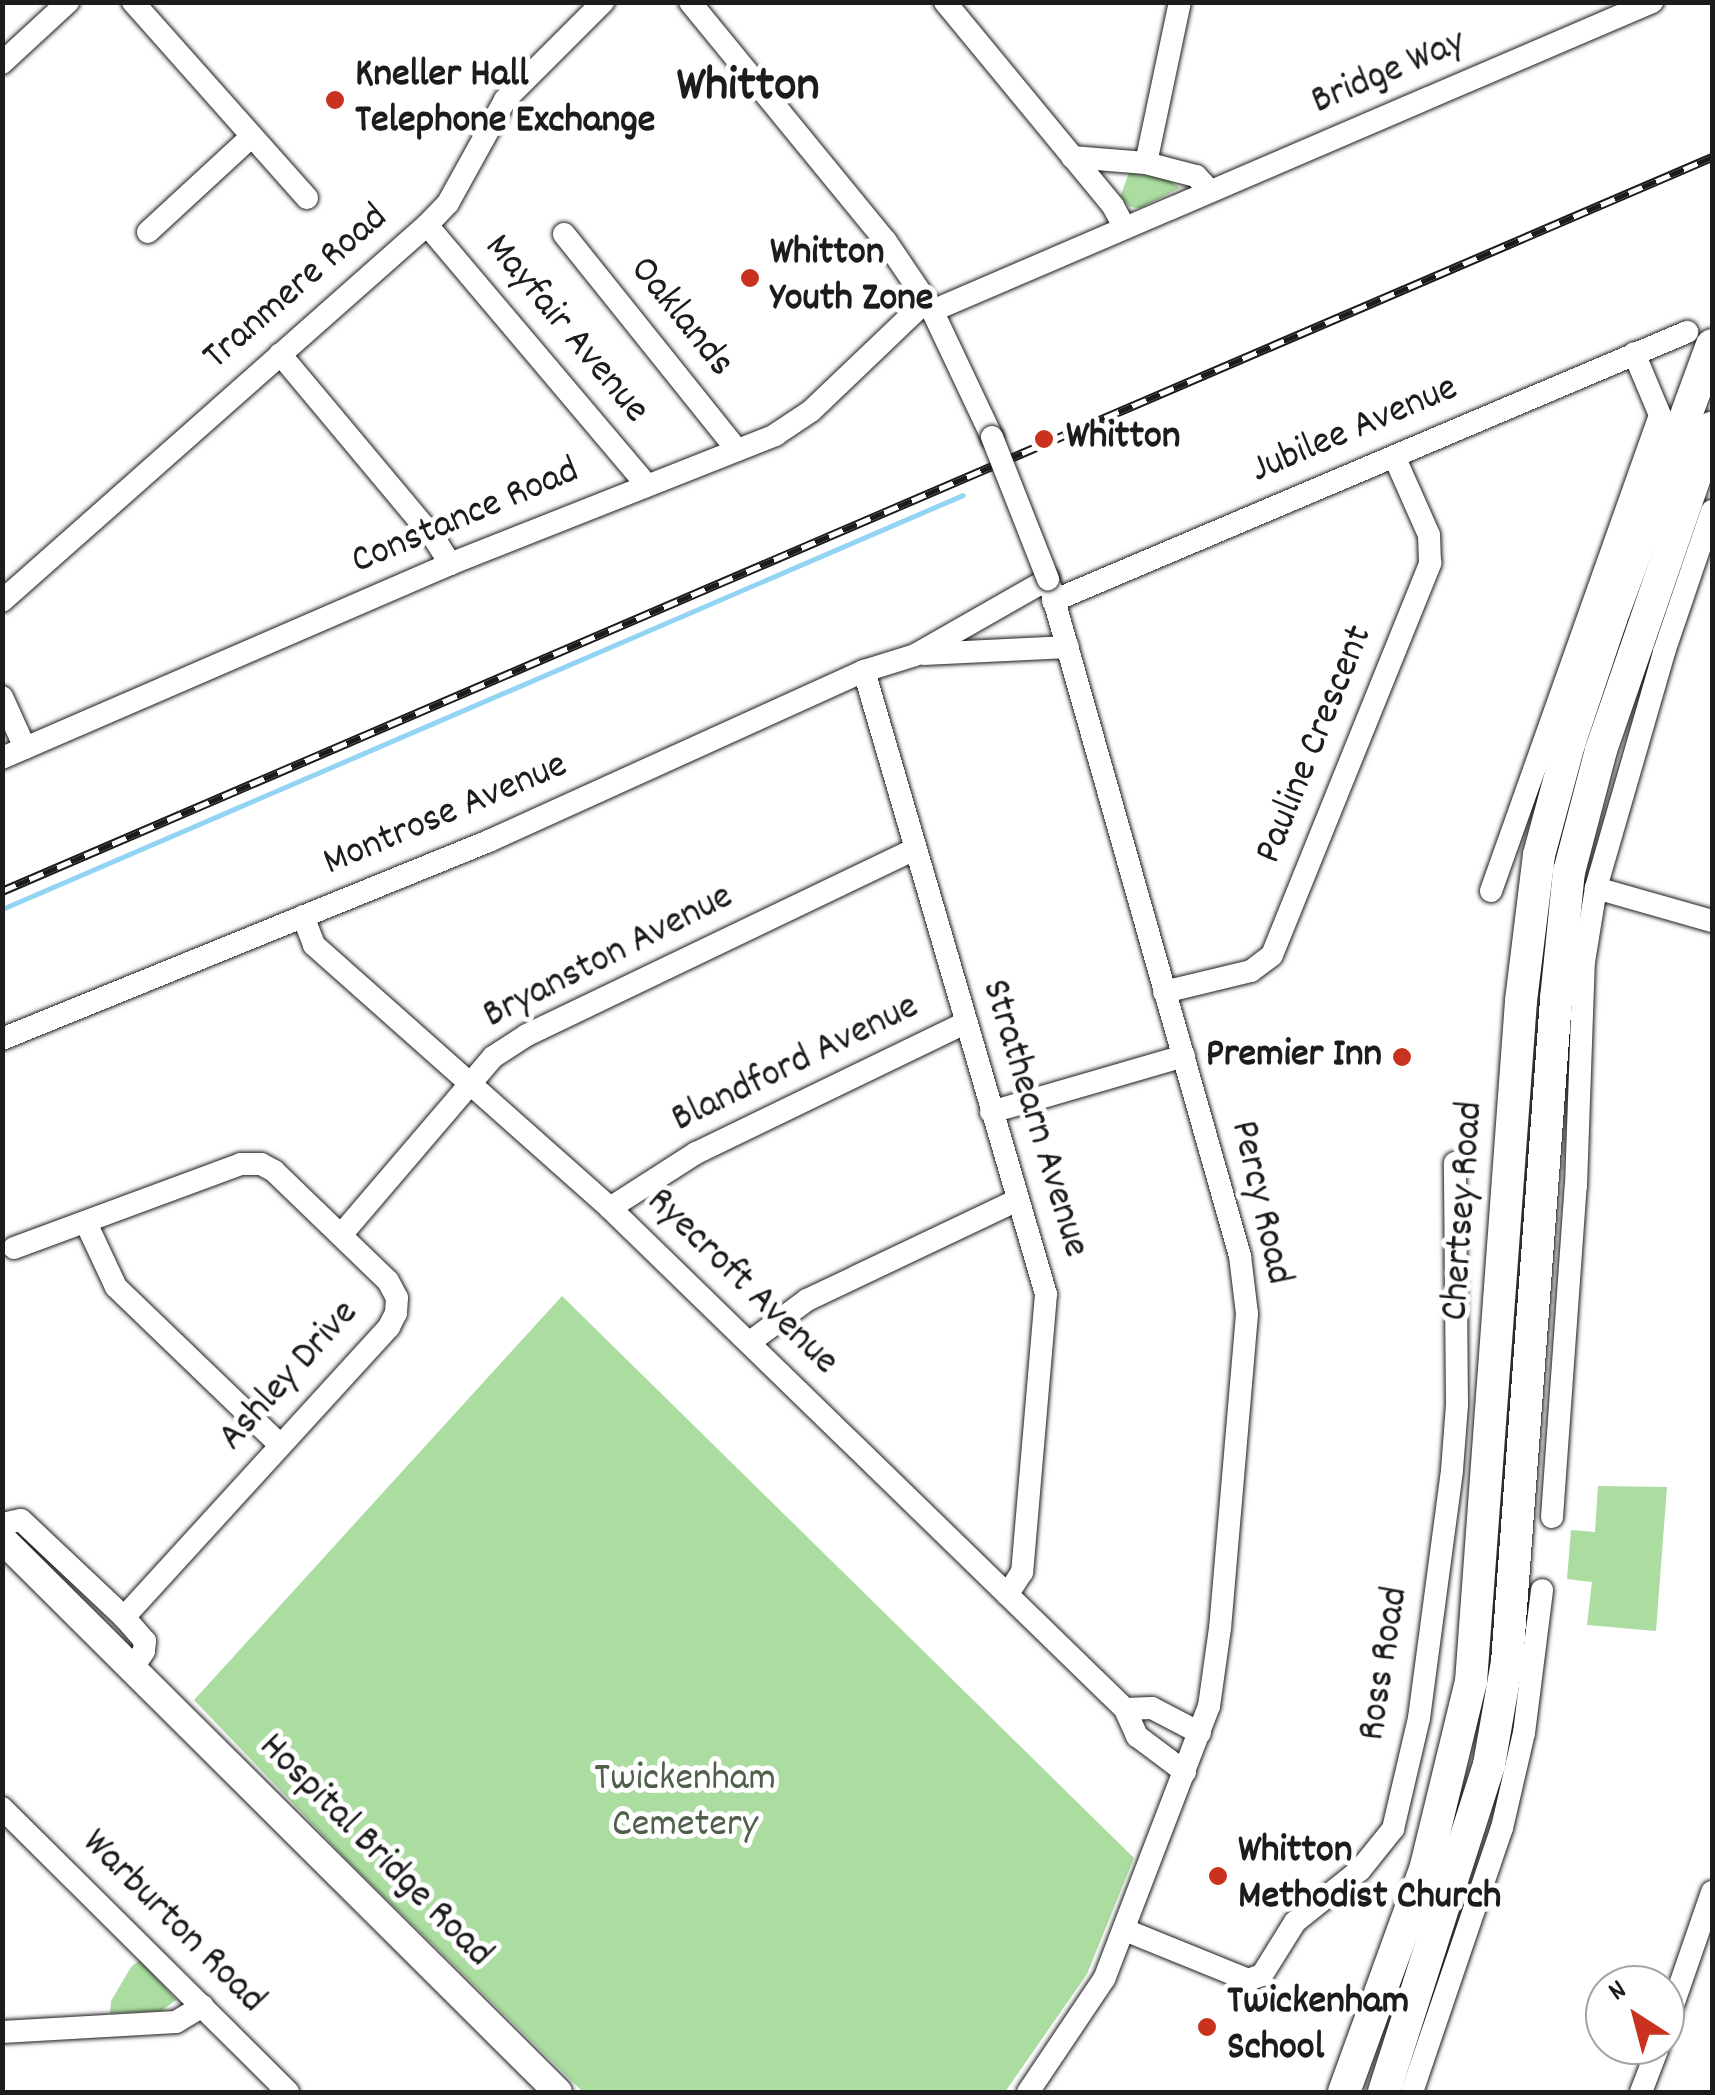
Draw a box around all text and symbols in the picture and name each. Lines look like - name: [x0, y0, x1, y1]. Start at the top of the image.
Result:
- street label: Bridge Way: [1305, 20, 1473, 128]
- place label: Kneller Hall Telephone Exchange: [355, 53, 655, 147]
- district label: Whitton: [677, 59, 819, 119]
- marker: Kneller Hall Telephone Exchange: [324, 89, 346, 111]
- street label: Tranmere Road: [195, 196, 399, 382]
- street label: Mayfair Avenue: [472, 226, 658, 434]
- place label: Whitton Youth Zone: [770, 231, 933, 325]
- street label: Oaklands: [617, 248, 743, 388]
- marker: Whitton Youth Zone: [739, 267, 761, 289]
- street label: Jubilee Avenue: [1244, 366, 1466, 496]
- place label: Whitton: [1066, 415, 1180, 463]
- marker: Whitton: [1031, 426, 1057, 452]
- street label: Constance Road: [345, 449, 587, 587]
- street label: Pauline Crescent: [1247, 619, 1385, 871]
- street label: Montrose Avenue: [317, 743, 575, 889]
- street label: Bryanston Avenue: [476, 874, 742, 1042]
- street label: Strathearn Avenue: [968, 975, 1098, 1263]
- street label: Blandford Avenue: [665, 985, 927, 1145]
- place label: Premier Inn: [1206, 1033, 1382, 1081]
- marker: Premier Inn: [1391, 1046, 1413, 1068]
- street label: Chertsey Road: [1433, 1100, 1497, 1322]
- street label: Percy Road: [1217, 1116, 1301, 1290]
- street label: Ryecroft Avenue: [635, 1179, 847, 1387]
- street label: Ashley Drive: [210, 1292, 370, 1462]
- street label: Ross Road: [1350, 1584, 1422, 1744]
- street label: Hospital Bridge Road: [247, 1725, 501, 1979]
- park label: Twickenham Cemetery: [594, 1757, 776, 1851]
- street label: Warburton Road: [70, 1821, 274, 2025]
- place label: Whitton Methodist Church: [1238, 1829, 1501, 1923]
- marker: Whitton Methodist Church: [1207, 1865, 1229, 1887]
- north arrow: [1585, 1965, 1685, 2065]
- text: N: [1601, 1972, 1636, 2013]
- place label: Twickenham School: [1227, 1980, 1409, 2074]
- marker: Twickenham School: [1196, 2016, 1218, 2038]

